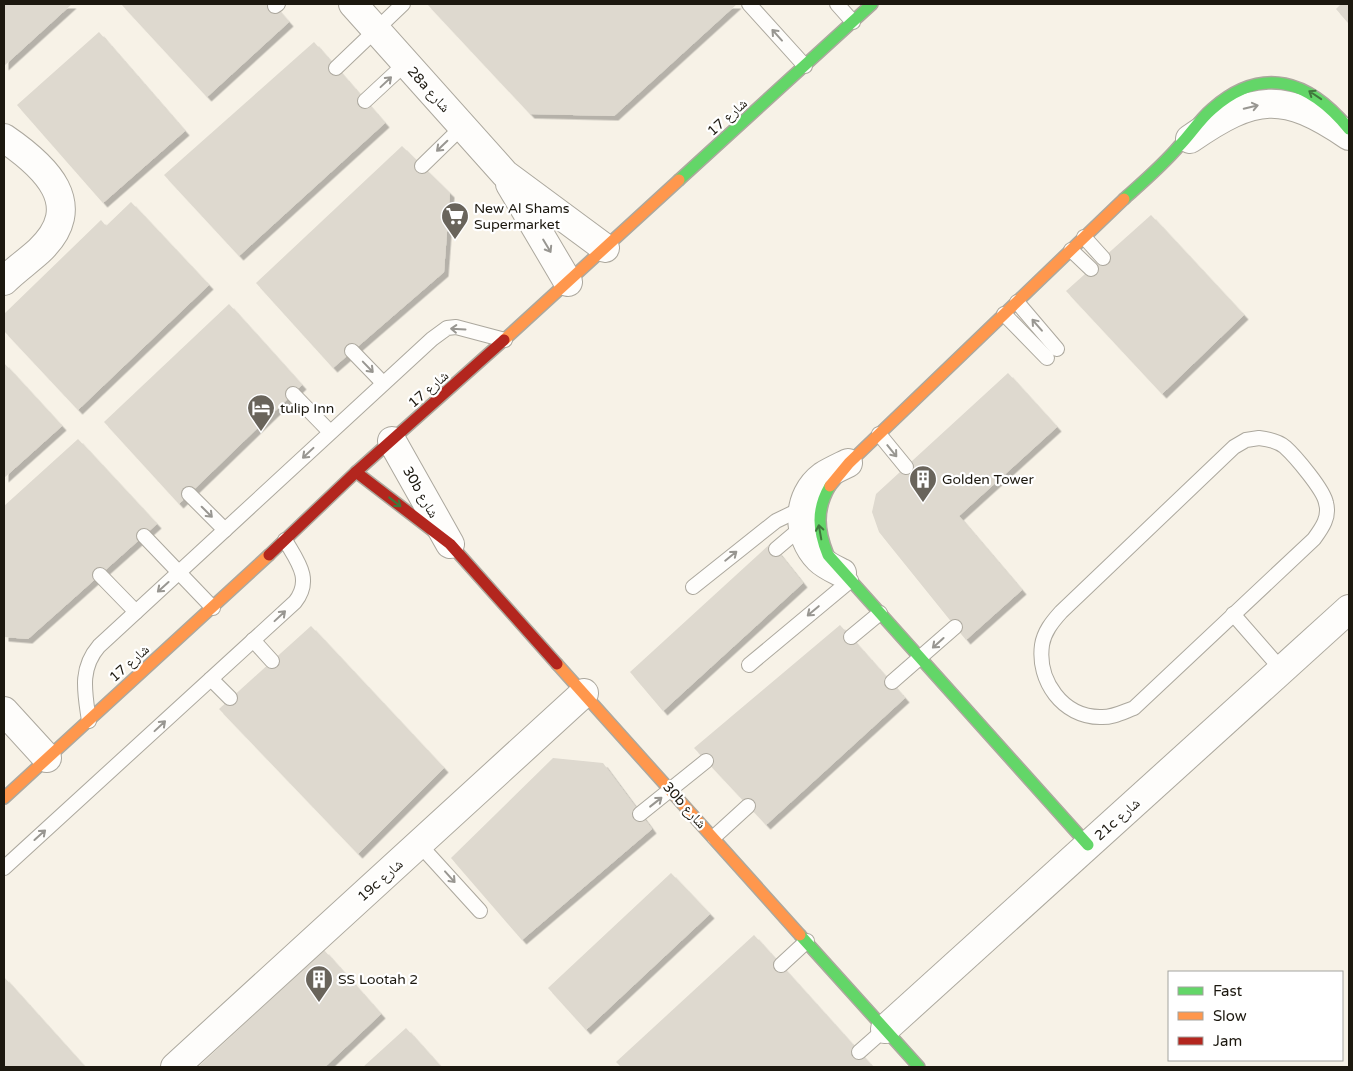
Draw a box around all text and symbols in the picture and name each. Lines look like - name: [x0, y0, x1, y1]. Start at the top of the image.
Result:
- one-way arrow: [771, 28, 783, 41]
- street label: 28a شارع: [403, 63, 454, 116]
- one-way arrow: [379, 76, 392, 88]
- one-way arrow: [1308, 90, 1322, 100]
- street label: شارع 17: [704, 95, 751, 140]
- one-way arrow: [1243, 101, 1259, 111]
- one-way arrow: [436, 140, 448, 152]
- place label: New Al Shams Supermarket: [474, 200, 570, 233]
- supermarket icon: New Al Shams Supermarket: [440, 201, 470, 240]
- one-way arrow: [542, 239, 552, 253]
- one-way arrow: [1032, 319, 1043, 332]
- one-way arrow: [450, 324, 466, 333]
- one-way arrow: [362, 361, 374, 373]
- street label: شارع 17: [405, 367, 453, 412]
- hotel icon: tulip Inn: [246, 393, 276, 432]
- place label: tulip Inn: [280, 400, 334, 417]
- one-way arrow: [887, 444, 898, 457]
- one-way arrow: [302, 447, 314, 459]
- street label: 30b شارع: [398, 463, 442, 522]
- building icon: Golden Tower: [908, 464, 938, 503]
- place label: Golden Tower: [942, 471, 1034, 488]
- one-way arrow: [388, 497, 401, 508]
- one-way arrow: [201, 506, 213, 518]
- one-way arrow: [815, 524, 825, 540]
- one-way arrow: [725, 551, 738, 562]
- one-way arrow: [157, 581, 170, 593]
- one-way arrow: [807, 606, 820, 617]
- one-way arrow: [273, 610, 286, 622]
- one-way arrow: [931, 637, 944, 649]
- street label: شارع 17: [106, 641, 153, 686]
- one-way arrow: [154, 720, 167, 732]
- street label: 30b شارع: [659, 779, 710, 833]
- street label: 21c شارع: [1091, 795, 1144, 845]
- one-way arrow: [649, 796, 662, 807]
- one-way arrow: [33, 829, 46, 841]
- street label: 19c شارع: [354, 856, 407, 906]
- one-way arrow: [444, 871, 455, 884]
- building icon: SS Lootah 2: [304, 964, 334, 1003]
- place label: SS Lootah 2: [338, 971, 418, 988]
- legend: [1168, 971, 1343, 1061]
- text: Fast: [1213, 982, 1243, 1000]
- text: Slow: [1213, 1007, 1247, 1025]
- text: Jam: [1213, 1032, 1242, 1050]

